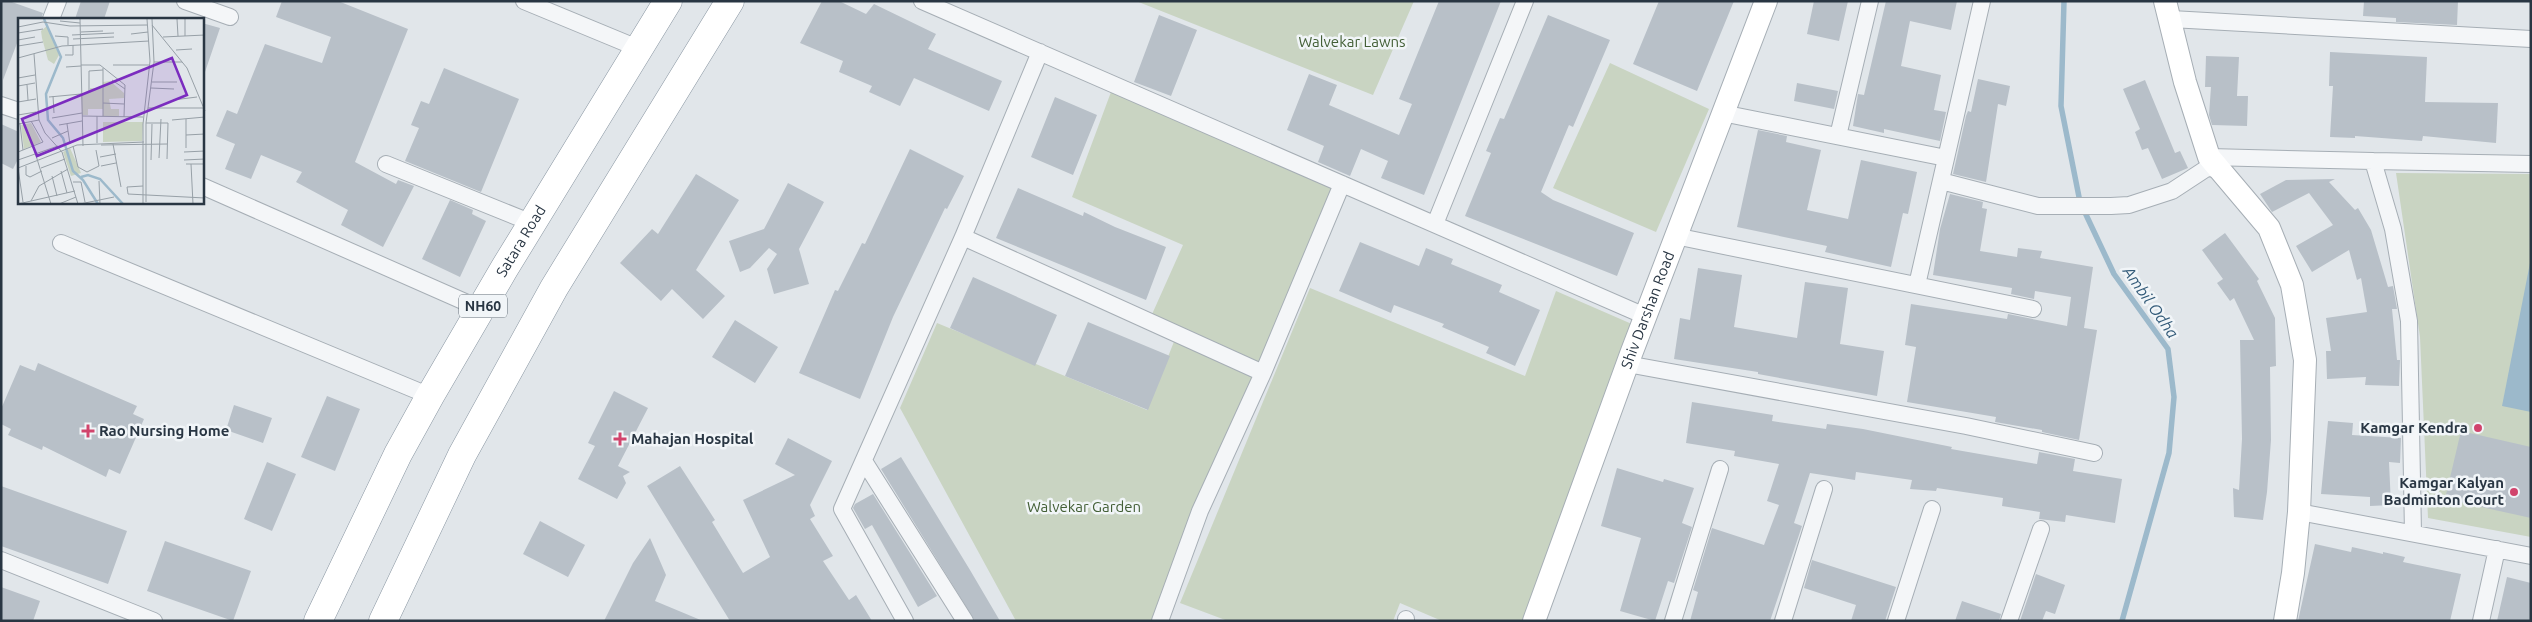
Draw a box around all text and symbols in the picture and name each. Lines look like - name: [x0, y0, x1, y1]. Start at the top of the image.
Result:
- inset map: [18, 18, 204, 204]
- park label: Walvekar Lawns: [1298, 33, 1406, 50]
- street label: Satara Road: [492, 202, 549, 280]
- street label: Shiv Darshan Road: [1617, 249, 1677, 371]
- water label: Ambil Odha: [2119, 262, 2182, 342]
- road number: NH60: [459, 294, 507, 318]
- place label: Kamgar Kendra: [2360, 419, 2468, 436]
- place label: Rao Nursing Home: [99, 422, 229, 439]
- marker: Kamgar Kendra: [2472, 422, 2484, 434]
- marker: Rao Nursing Home: [81, 424, 95, 438]
- place label: Mahajan Hospital: [631, 430, 754, 447]
- marker: Mahajan Hospital: [613, 432, 627, 446]
- place label: Kamgar Kalyan Badminton Court: [2384, 474, 2505, 508]
- marker: Kamgar Kalyan Badminton Court: [2508, 486, 2520, 498]
- park label: Walvekar Garden: [1027, 498, 1141, 515]

